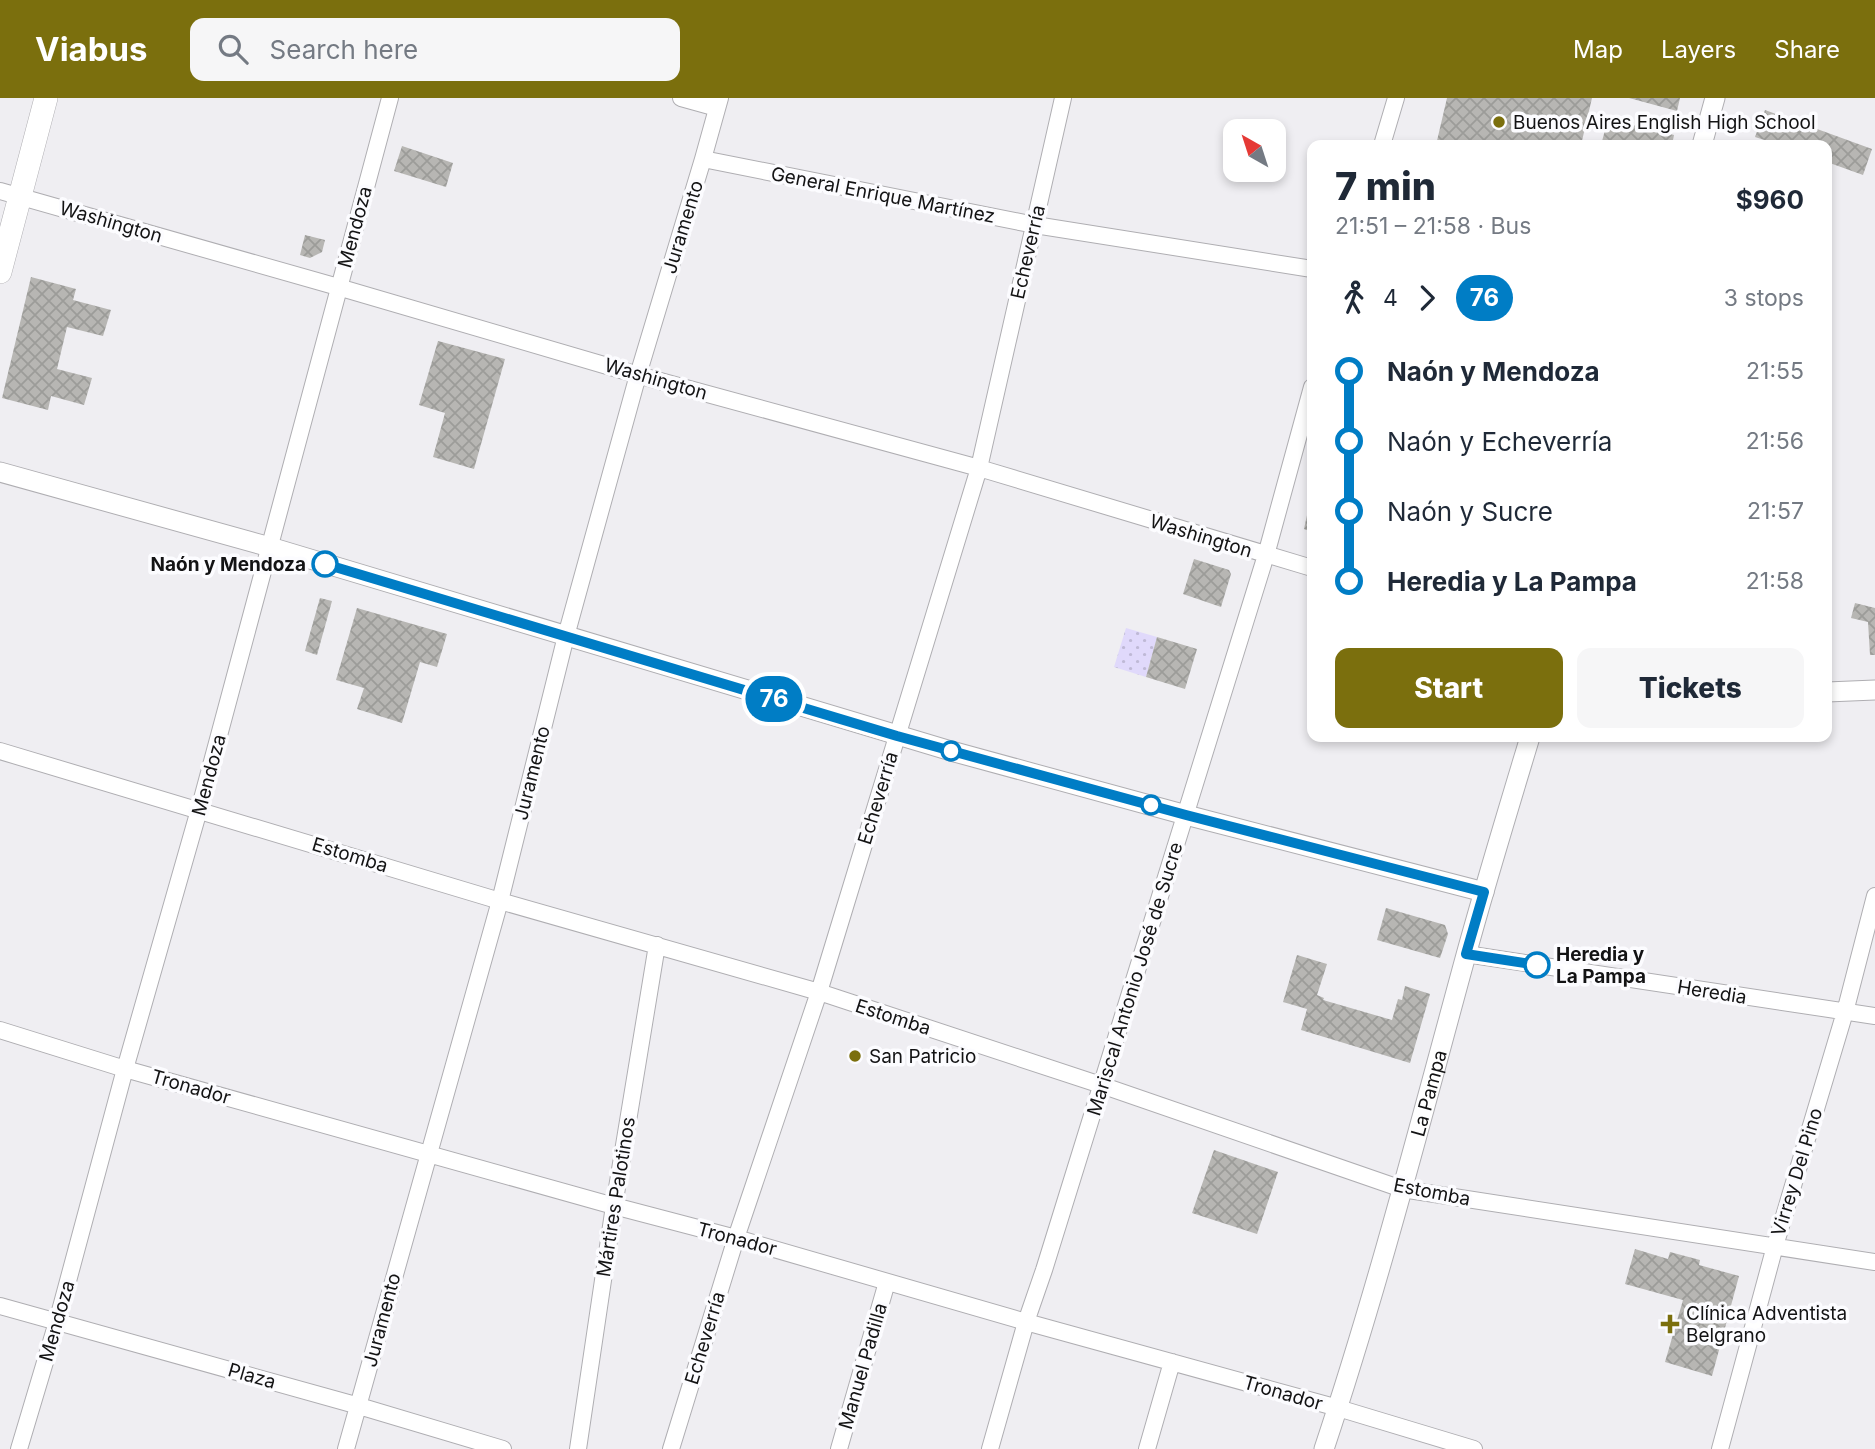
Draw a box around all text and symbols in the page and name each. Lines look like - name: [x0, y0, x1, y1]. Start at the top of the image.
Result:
- search box: [190, 18, 680, 81]
- text: Viabus: [35, 29, 148, 69]
- icon: search: [214, 30, 252, 68]
- text: Search here: [270, 34, 418, 65]
- text: Map: [1573, 35, 1623, 64]
- text: Layers: [1661, 35, 1736, 64]
- text: Share: [1774, 35, 1840, 64]
- place label: Buenos Aires English High School: [1513, 111, 1816, 134]
- marker: Buenos Aires English High School: [1491, 114, 1507, 130]
- north arrow: [1223, 119, 1286, 182]
- map controls: [1223, 119, 1286, 182]
- street label: General Enrique Martínez: [769, 162, 997, 228]
- text: 7 min: [1335, 163, 1436, 209]
- street label: Juramento: [658, 178, 708, 276]
- street label: Mendoza: [333, 184, 377, 270]
- text: $960: [1736, 184, 1804, 215]
- street label: Washington: [57, 196, 165, 248]
- street label: Echeverría: [1006, 203, 1050, 301]
- text: 21:51 – 21:58 · Bus: [1335, 212, 1531, 240]
- icon: walk: [1335, 279, 1373, 317]
- icon: forward: [1408, 279, 1446, 317]
- text: 76: [1470, 283, 1499, 312]
- text: 4: [1383, 284, 1398, 312]
- text: 3 stops: [1724, 284, 1804, 312]
- street label: Washington: [602, 353, 710, 405]
- text: Naón y Mendoza: [1387, 356, 1600, 387]
- text: 21:55: [1746, 357, 1804, 385]
- text: Naón y Echeverría: [1387, 426, 1612, 457]
- text: 21:56: [1746, 427, 1804, 455]
- text: Naón y Sucre: [1387, 496, 1553, 527]
- text: 21:57: [1747, 497, 1804, 525]
- street label: Washington: [1147, 510, 1255, 562]
- marker: Naón y Mendoza: [312, 551, 338, 577]
- place label: Naón y Mendoza: [151, 553, 306, 576]
- text: Heredia y La Pampa: [1387, 566, 1637, 597]
- text: 21:58: [1746, 567, 1804, 595]
- button: Start: [1335, 648, 1563, 728]
- button: Tickets: [1577, 648, 1804, 728]
- line badge: 76: [742, 676, 806, 722]
- text: 76: [759, 684, 789, 713]
- street label: Juramento: [509, 724, 555, 822]
- street label: Mendoza: [187, 732, 231, 818]
- unlabelled marker: [941, 741, 961, 761]
- street label: Echeverría: [853, 749, 903, 847]
- unlabelled marker: [1141, 795, 1161, 815]
- street label: Estomba: [309, 833, 391, 877]
- street label: Mariscal Antonio José de Sucre: [1082, 839, 1188, 1119]
- place label: Heredia y La Pampa: [1556, 943, 1646, 988]
- marker: Heredia y La Pampa: [1524, 952, 1550, 978]
- street label: Heredia: [1676, 975, 1748, 1009]
- street label: Estomba: [852, 994, 934, 1040]
- place label: San Patricio: [869, 1045, 976, 1068]
- street label: La Pampa: [1406, 1047, 1451, 1139]
- marker: San Patricio: [847, 1048, 863, 1064]
- street label: Tronador: [149, 1065, 233, 1109]
- street label: Virrey Del Pino: [1767, 1105, 1827, 1239]
- street label: Mártires Palotinos: [592, 1115, 640, 1279]
- street label: Estomba: [1392, 1173, 1472, 1211]
- street label: Tronador: [695, 1217, 779, 1261]
- street label: Juramento: [358, 1271, 406, 1369]
- street label: Mendoza: [34, 1278, 80, 1364]
- street label: Echeverría: [680, 1289, 730, 1387]
- street label: Manuel Padilla: [834, 1300, 892, 1432]
- place label: Clínica Adventista Belgrano: [1686, 1302, 1847, 1347]
- marker: Clínica Adventista Belgrano: [1660, 1314, 1680, 1334]
- street label: Plaza: [225, 1358, 279, 1394]
- street label: Tronador: [1241, 1371, 1325, 1415]

